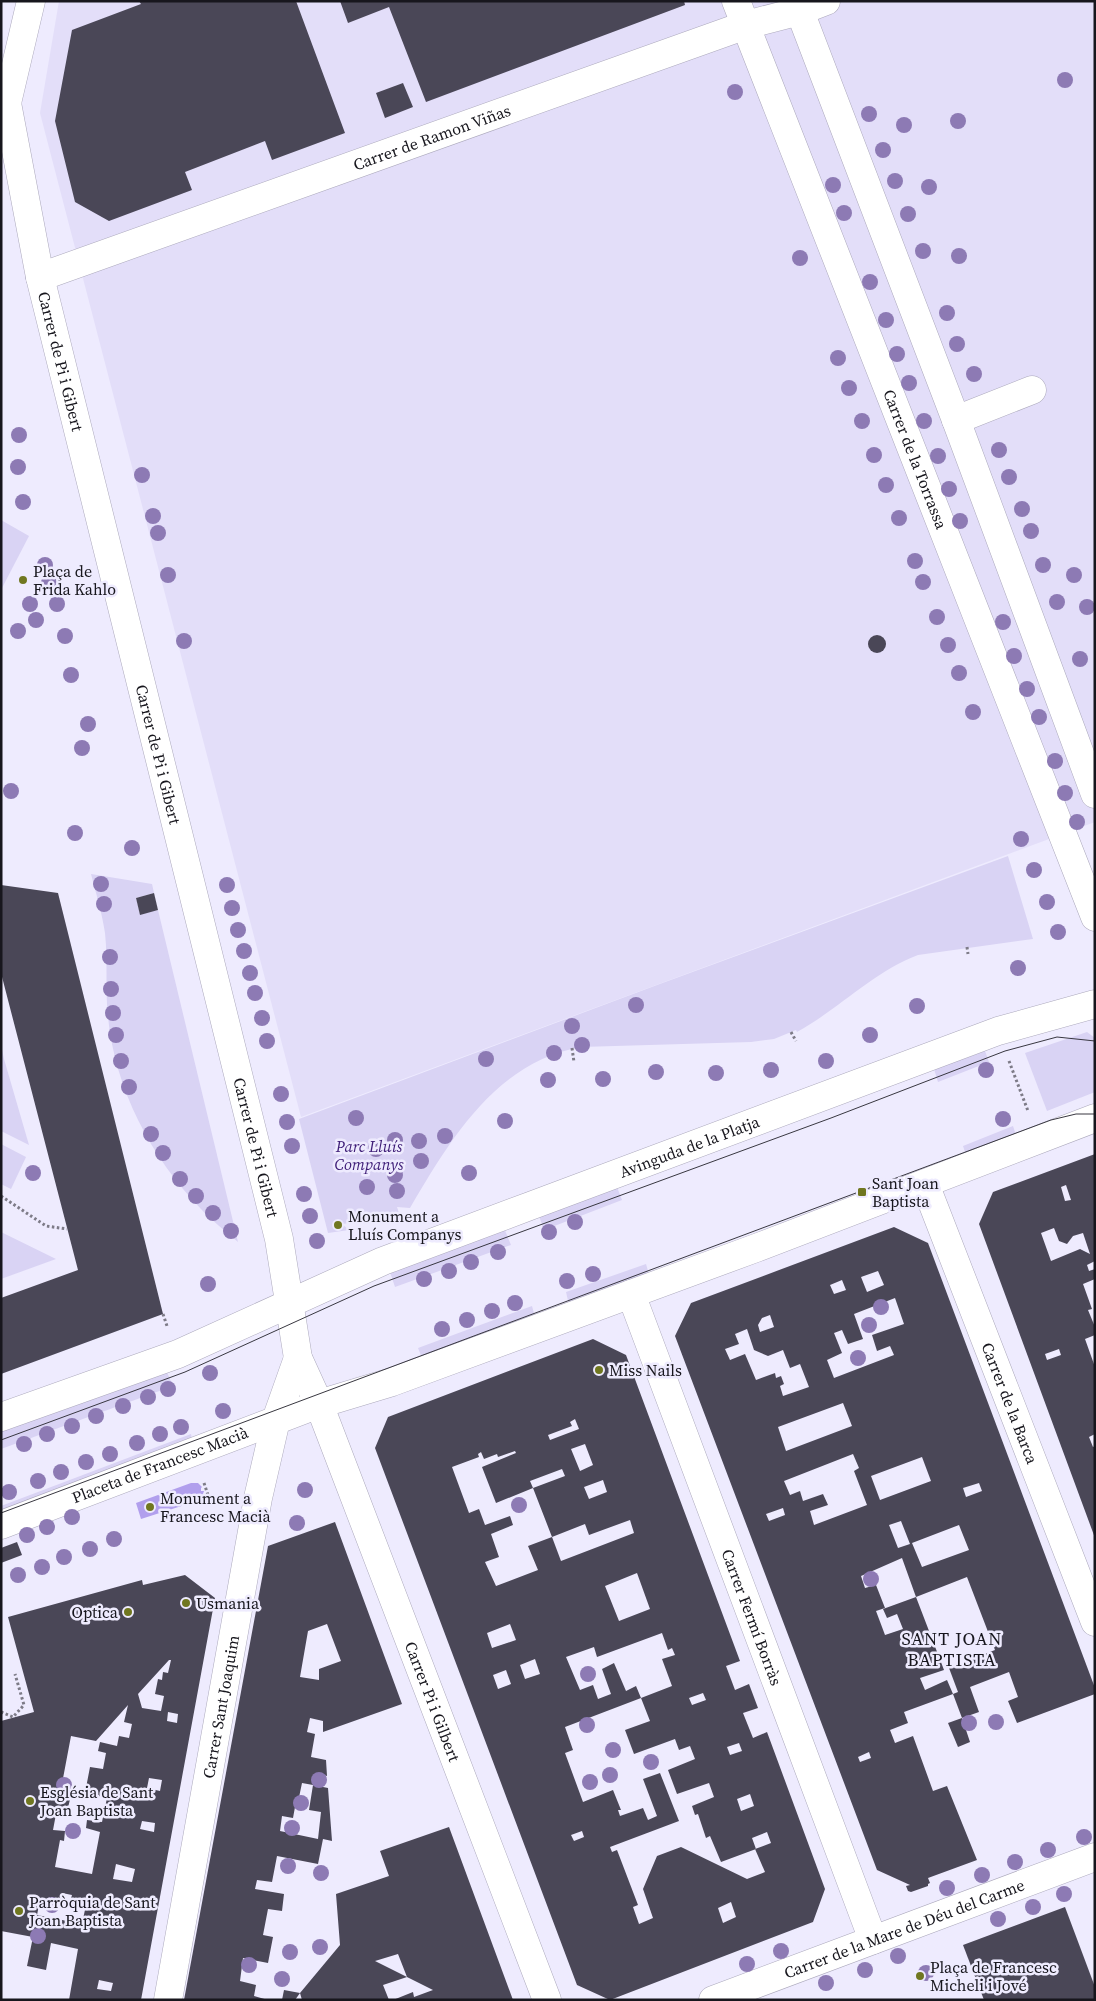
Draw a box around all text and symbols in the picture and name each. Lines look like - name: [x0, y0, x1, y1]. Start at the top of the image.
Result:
- street label: Carrer de Ramon Viñas: [350, 99, 514, 175]
- street label: Carrer de Pi i Gibert: [33, 289, 89, 434]
- street label: Carrer de la Torrassa: [878, 386, 953, 533]
- place label: Plaça de Frida Kahlo: [33, 560, 116, 600]
- marker: Plaça de Frida Kahlo: [17, 574, 29, 586]
- street label: Carrer de Pi i Gibert: [131, 682, 187, 827]
- street label: Carrer de Pi i Gibert: [228, 1075, 284, 1220]
- street label: Avinguda de la Platja: [616, 1110, 763, 1183]
- park label: Parc Lluís Companys: [334, 1135, 404, 1175]
- place label: Sant Joan Baptista: [872, 1172, 939, 1212]
- marker: Sant Joan Baptista: [856, 1186, 868, 1198]
- place label: Monument a Lluís Companys: [348, 1205, 462, 1245]
- marker: Monument a Lluís Companys: [332, 1219, 344, 1231]
- street label: Carrer de la Barca: [977, 1339, 1044, 1468]
- place label: Miss Nails: [609, 1359, 682, 1381]
- marker: Miss Nails: [593, 1364, 605, 1376]
- street label: Placeta de Francesc Macià: [69, 1421, 252, 1508]
- place label: Monument a Francesc Macià: [160, 1487, 272, 1527]
- marker: Monument a Francesc Macià: [144, 1501, 156, 1513]
- street label: Carrer Fermí Borràs: [716, 1546, 788, 1688]
- place label: Usmania: [196, 1592, 260, 1614]
- marker: Usmania: [180, 1597, 192, 1609]
- place label: Optica: [72, 1601, 119, 1623]
- marker: Optica: [122, 1606, 134, 1618]
- district label: SANT JOAN BAPTISTA: [901, 1626, 1003, 1672]
- street label: Carrer Sant Joaquim: [197, 1633, 244, 1780]
- street label: Carrer Pi i Gilbert: [400, 1638, 466, 1765]
- place label: Església de Sant Joan Baptista: [39, 1781, 154, 1821]
- marker: Església de Sant Joan Baptista: [24, 1795, 36, 1807]
- street label: Carrer de la Mare de Déu del Carme: [781, 1873, 1027, 1984]
- place label: Parròquia de Sant Joan Baptista: [28, 1891, 156, 1931]
- marker: Parròquia de Sant Joan Baptista: [13, 1905, 25, 1917]
- place label: Plaça de Francesc Micheli i Jové: [930, 1956, 1057, 1996]
- marker: Plaça de Francesc Micheli i Jové: [914, 1970, 926, 1982]

